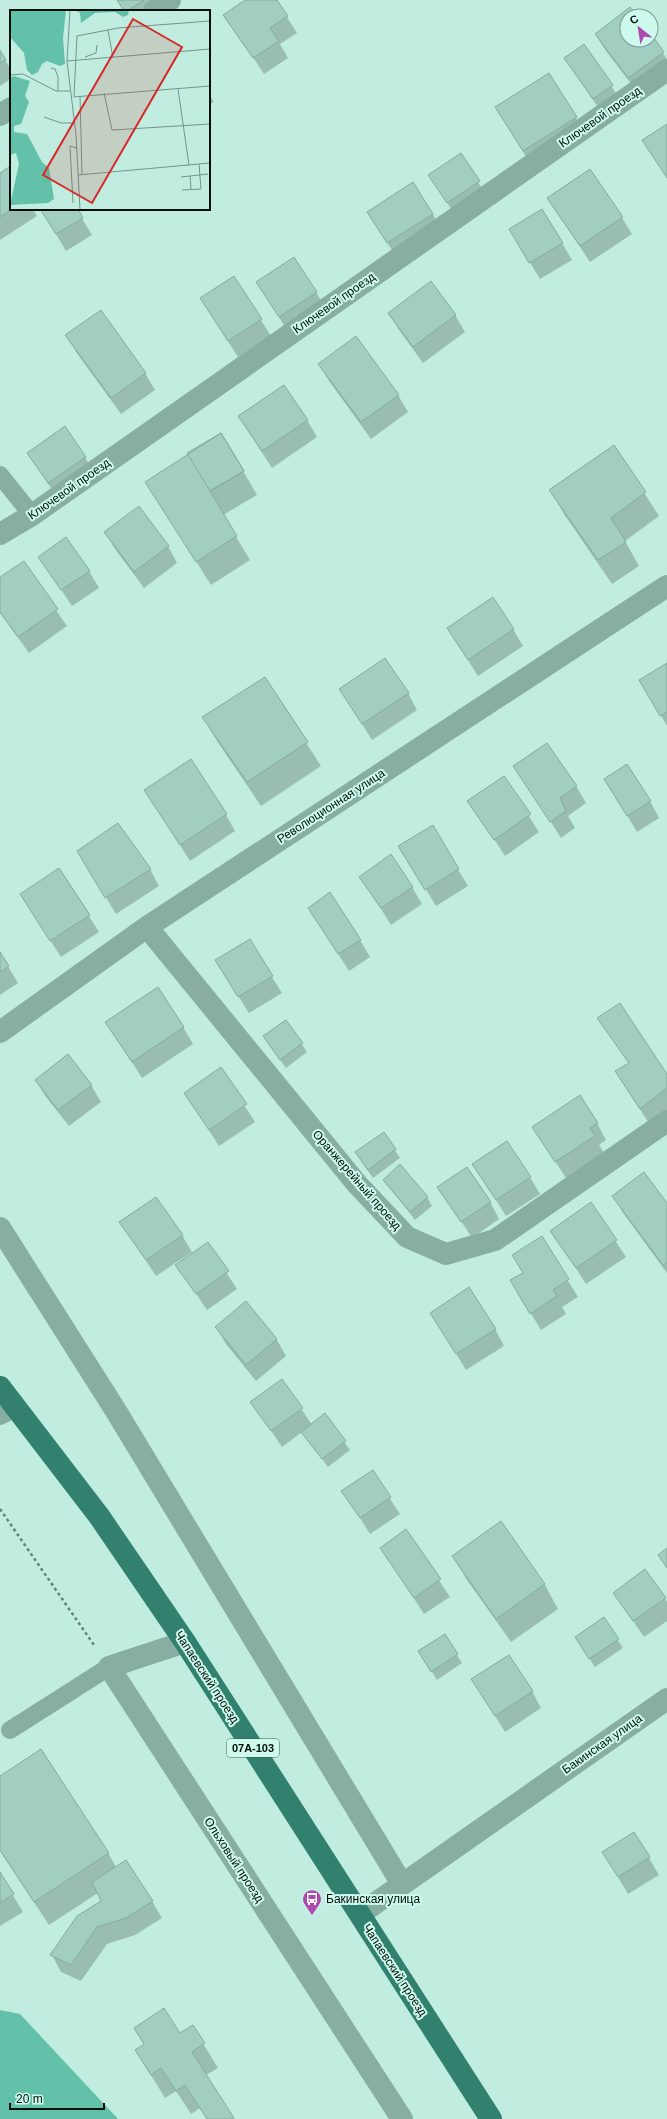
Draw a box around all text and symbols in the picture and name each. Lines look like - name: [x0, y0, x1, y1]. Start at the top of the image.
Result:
- north arrow: [619, 8, 659, 48]
- inset map: [10, 10, 210, 210]
- text: С: [628, 12, 640, 27]
- street label: Ключевой проезд: [556, 83, 644, 151]
- street label: Ключевой проезд: [290, 269, 378, 337]
- street label: Ключевой проезд: [25, 455, 113, 523]
- street label: Революционная улица: [274, 766, 388, 846]
- street label: Оранжерейный проезд: [310, 1127, 404, 1233]
- street label: Чапаевский проезд: [172, 1628, 242, 1726]
- street label: Бакинская улица: [559, 1711, 645, 1777]
- road number: 07А-103: [227, 1739, 279, 1757]
- street label: Ольховый проезд: [201, 1815, 267, 1905]
- bus stop icon: Бакинская улица: [301, 1888, 323, 1916]
- place label: Бакинская улица: [326, 1892, 420, 1906]
- street label: Чапаевский проезд: [360, 1921, 430, 2019]
- scale bar: [10, 2085, 104, 2111]
- text: 20 m: [16, 2092, 43, 2106]

